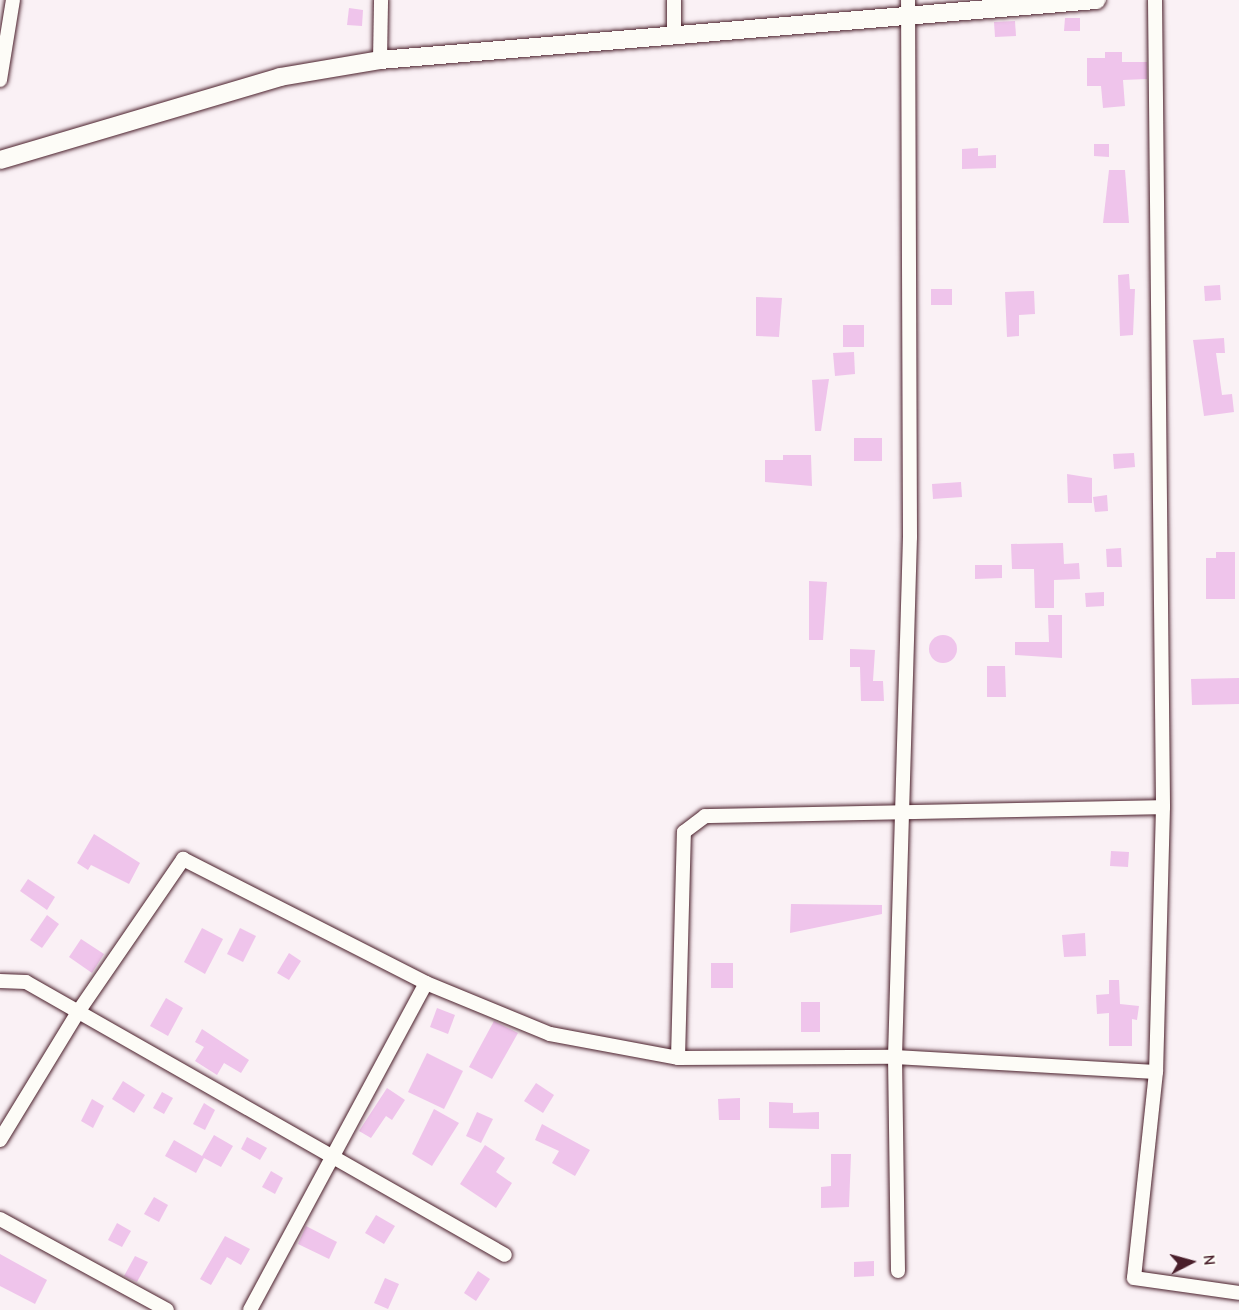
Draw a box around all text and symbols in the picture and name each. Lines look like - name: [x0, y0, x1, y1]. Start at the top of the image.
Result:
- north arrow: [1161, 1232, 1221, 1292]
- text: N: [1199, 1254, 1218, 1266]

